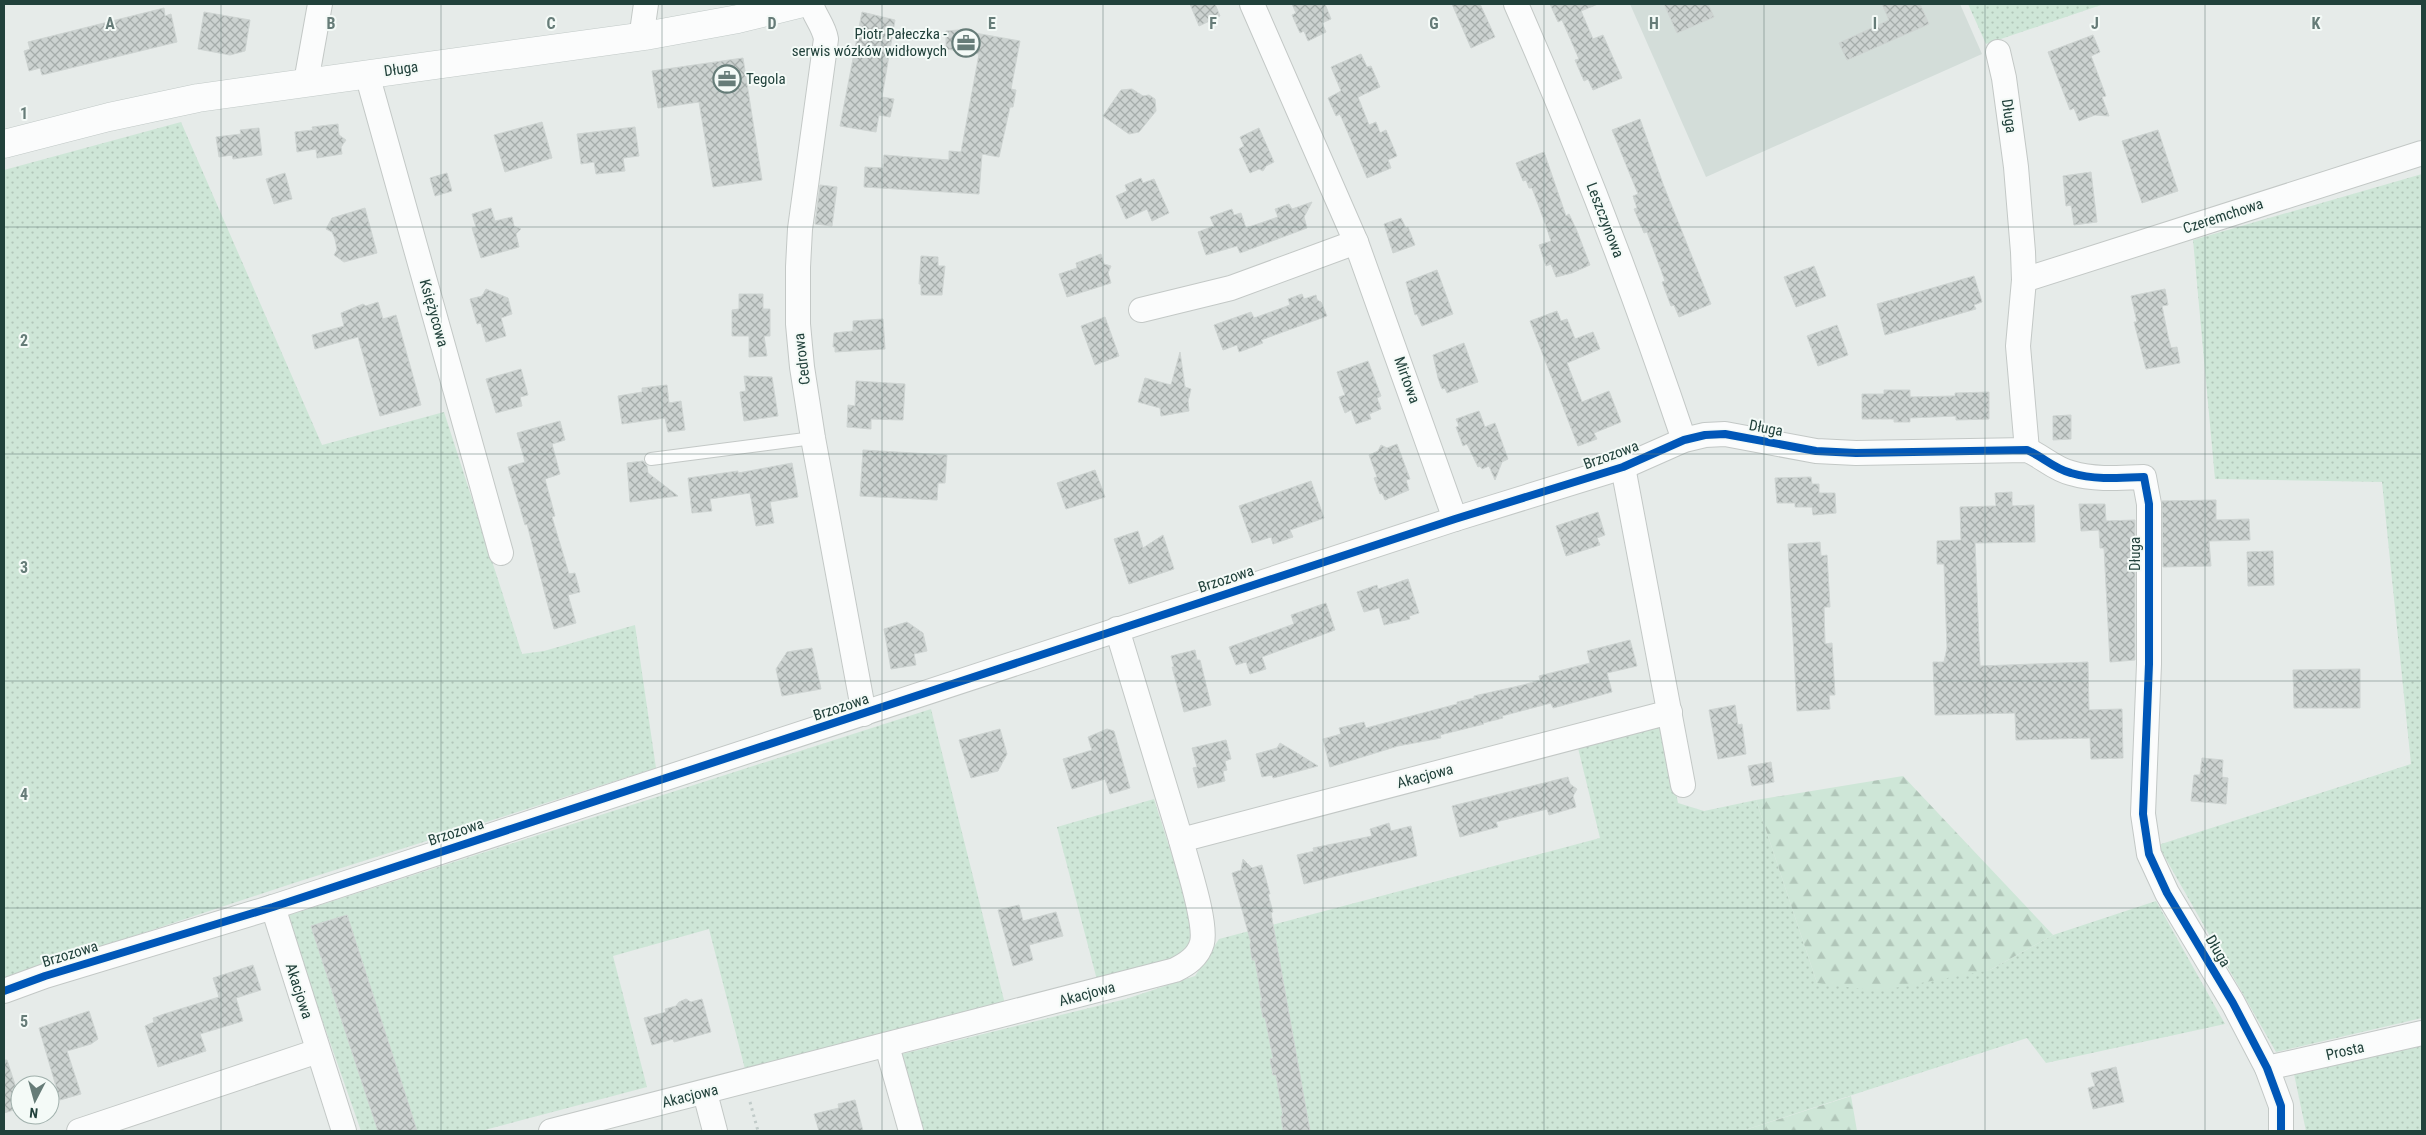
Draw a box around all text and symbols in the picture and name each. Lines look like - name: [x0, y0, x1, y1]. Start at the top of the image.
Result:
- text: A: [105, 14, 115, 33]
- text: B: [327, 14, 336, 33]
- text: C: [546, 14, 556, 33]
- text: D: [767, 14, 777, 33]
- text: E: [988, 14, 996, 33]
- text: F: [1209, 14, 1217, 33]
- text: G: [1429, 14, 1439, 33]
- text: H: [1649, 14, 1659, 33]
- text: I: [1873, 14, 1877, 33]
- text: J: [2091, 14, 2099, 33]
- text: K: [2312, 14, 2321, 33]
- place label: Piotr Pałeczka - serwis wózków widłowych: [792, 25, 947, 60]
- office icon: Piotr Pałeczka - serwis wózków widłowych: [951, 28, 981, 58]
- street label: Długa: [383, 58, 419, 80]
- office icon: Tegola: [712, 64, 742, 94]
- place label: Tegola: [746, 70, 786, 88]
- street label: Długa: [1998, 98, 2020, 134]
- text: 1: [20, 104, 28, 123]
- street label: Leszczynowa: [1582, 180, 1628, 260]
- street label: Czeremchowa: [2181, 195, 2265, 237]
- street label: Księżycowa: [416, 277, 452, 349]
- text: 2: [20, 331, 28, 350]
- street label: Cedrowa: [790, 332, 814, 386]
- street label: Mirtowa: [1390, 354, 1424, 406]
- street label: Długa: [1748, 416, 1784, 440]
- street label: Brzozowa: [1581, 437, 1641, 473]
- street label: Długa: [2126, 537, 2144, 571]
- text: 3: [20, 558, 28, 577]
- street label: Brzozowa: [1196, 562, 1256, 596]
- street label: Brzozowa: [811, 690, 871, 724]
- street label: Akacjowa: [1395, 760, 1455, 792]
- text: 4: [20, 785, 28, 804]
- street label: Brzozowa: [426, 815, 486, 849]
- street label: Długa: [2201, 932, 2235, 970]
- street label: Brzozowa: [40, 937, 100, 971]
- street label: Akacjowa: [282, 961, 316, 1021]
- street label: Akacjowa: [1057, 978, 1117, 1010]
- text: 5: [20, 1012, 28, 1031]
- street label: Prosta: [2324, 1038, 2366, 1064]
- north arrow: [10, 1075, 60, 1125]
- street label: Akacjowa: [660, 1080, 720, 1112]
- text: N: [29, 1105, 39, 1121]

